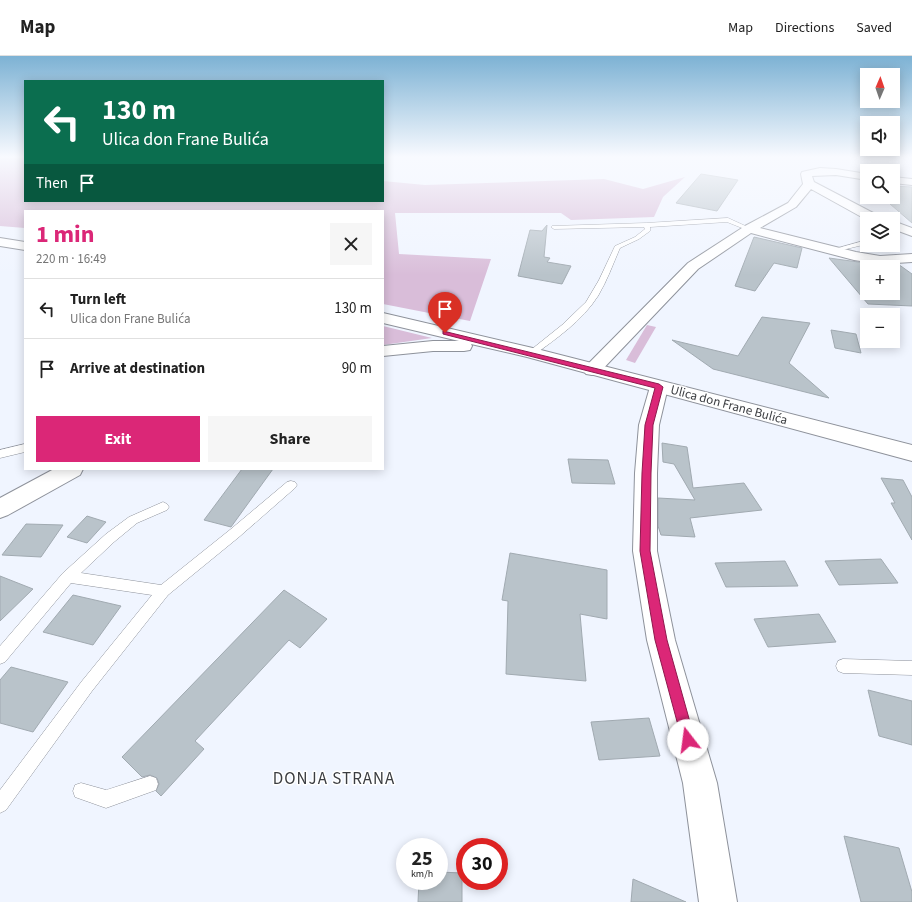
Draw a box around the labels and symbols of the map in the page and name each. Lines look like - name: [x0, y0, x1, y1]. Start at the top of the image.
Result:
- north arrow: [860, 68, 900, 108]
- pin: [428, 292, 462, 333]
- street label: Ulica don Frane Bulića: [668, 381, 790, 429]
- position arrow: [667, 719, 709, 761]
- district label: DONJA STRANA: [273, 767, 395, 791]
- speed limit sign: 30: [456, 838, 508, 890]

